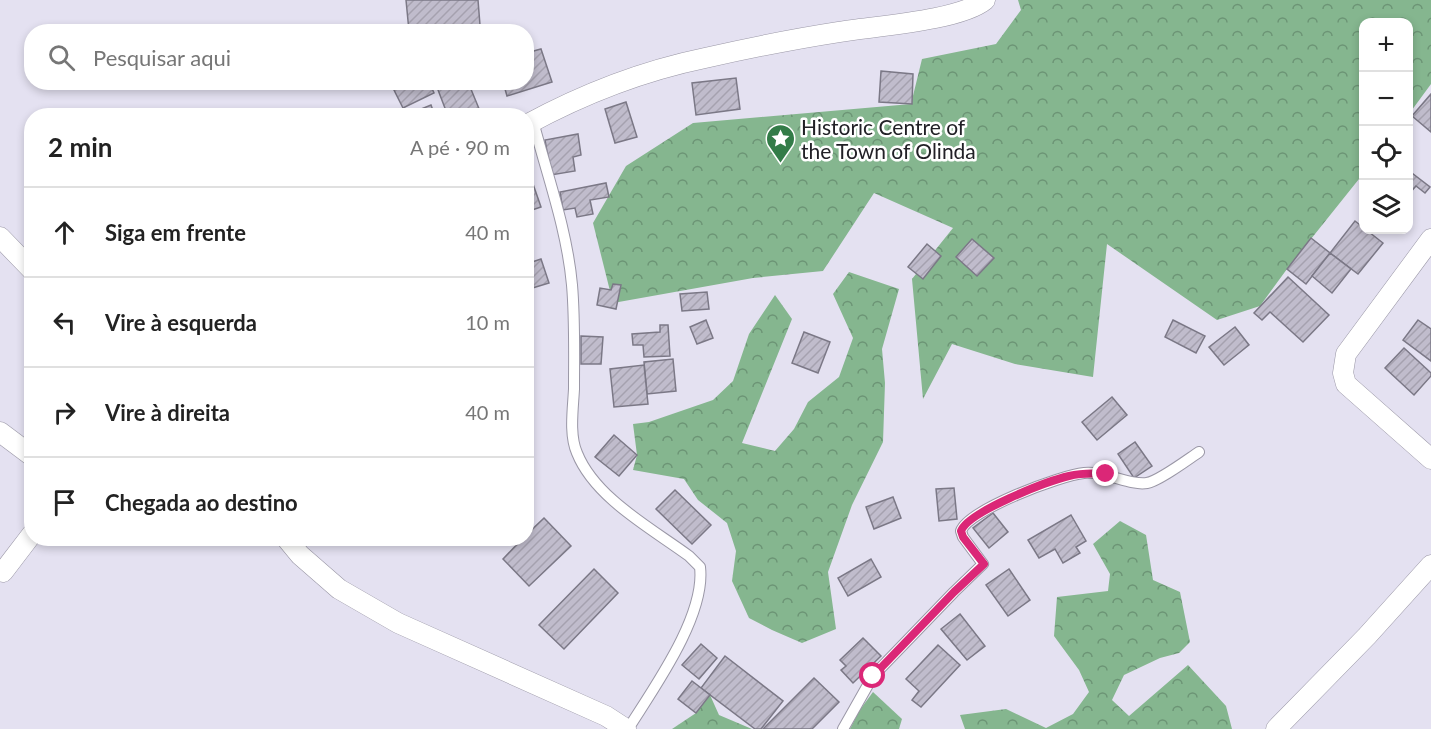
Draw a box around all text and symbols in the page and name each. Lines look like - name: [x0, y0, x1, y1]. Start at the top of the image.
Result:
- map controls: [1359, 18, 1413, 234]
- button: +: [1359, 18, 1413, 72]
- search box: [24, 24, 534, 90]
- icon: search: [45, 41, 78, 74]
- text: Pesquisar aqui: [93, 44, 231, 71]
- button: −: [1359, 72, 1413, 126]
- place label: Historic Centre of the Town of Olinda: [801, 114, 976, 163]
- place icon: Historic Centre of the Town of Olinda: [764, 122, 796, 164]
- button: locate: [1359, 126, 1413, 180]
- text: 2 min: [48, 131, 112, 163]
- text: A pé · 90 m: [410, 135, 510, 159]
- button: layers: [1359, 180, 1413, 234]
- icon: ahead: [48, 216, 81, 249]
- text: Siga em frente: [105, 219, 246, 246]
- text: 40 m: [465, 220, 510, 244]
- icon: left: [48, 306, 81, 339]
- text: Vire à esquerda: [105, 309, 257, 336]
- text: 10 m: [465, 310, 510, 334]
- icon: right: [48, 396, 81, 429]
- text: Vire à direita: [105, 399, 230, 426]
- text: 40 m: [465, 400, 510, 424]
- route end: [1092, 460, 1118, 486]
- icon: arrive: [48, 486, 81, 519]
- text: Chegada ao destino: [105, 489, 298, 516]
- route start: [859, 662, 885, 688]

